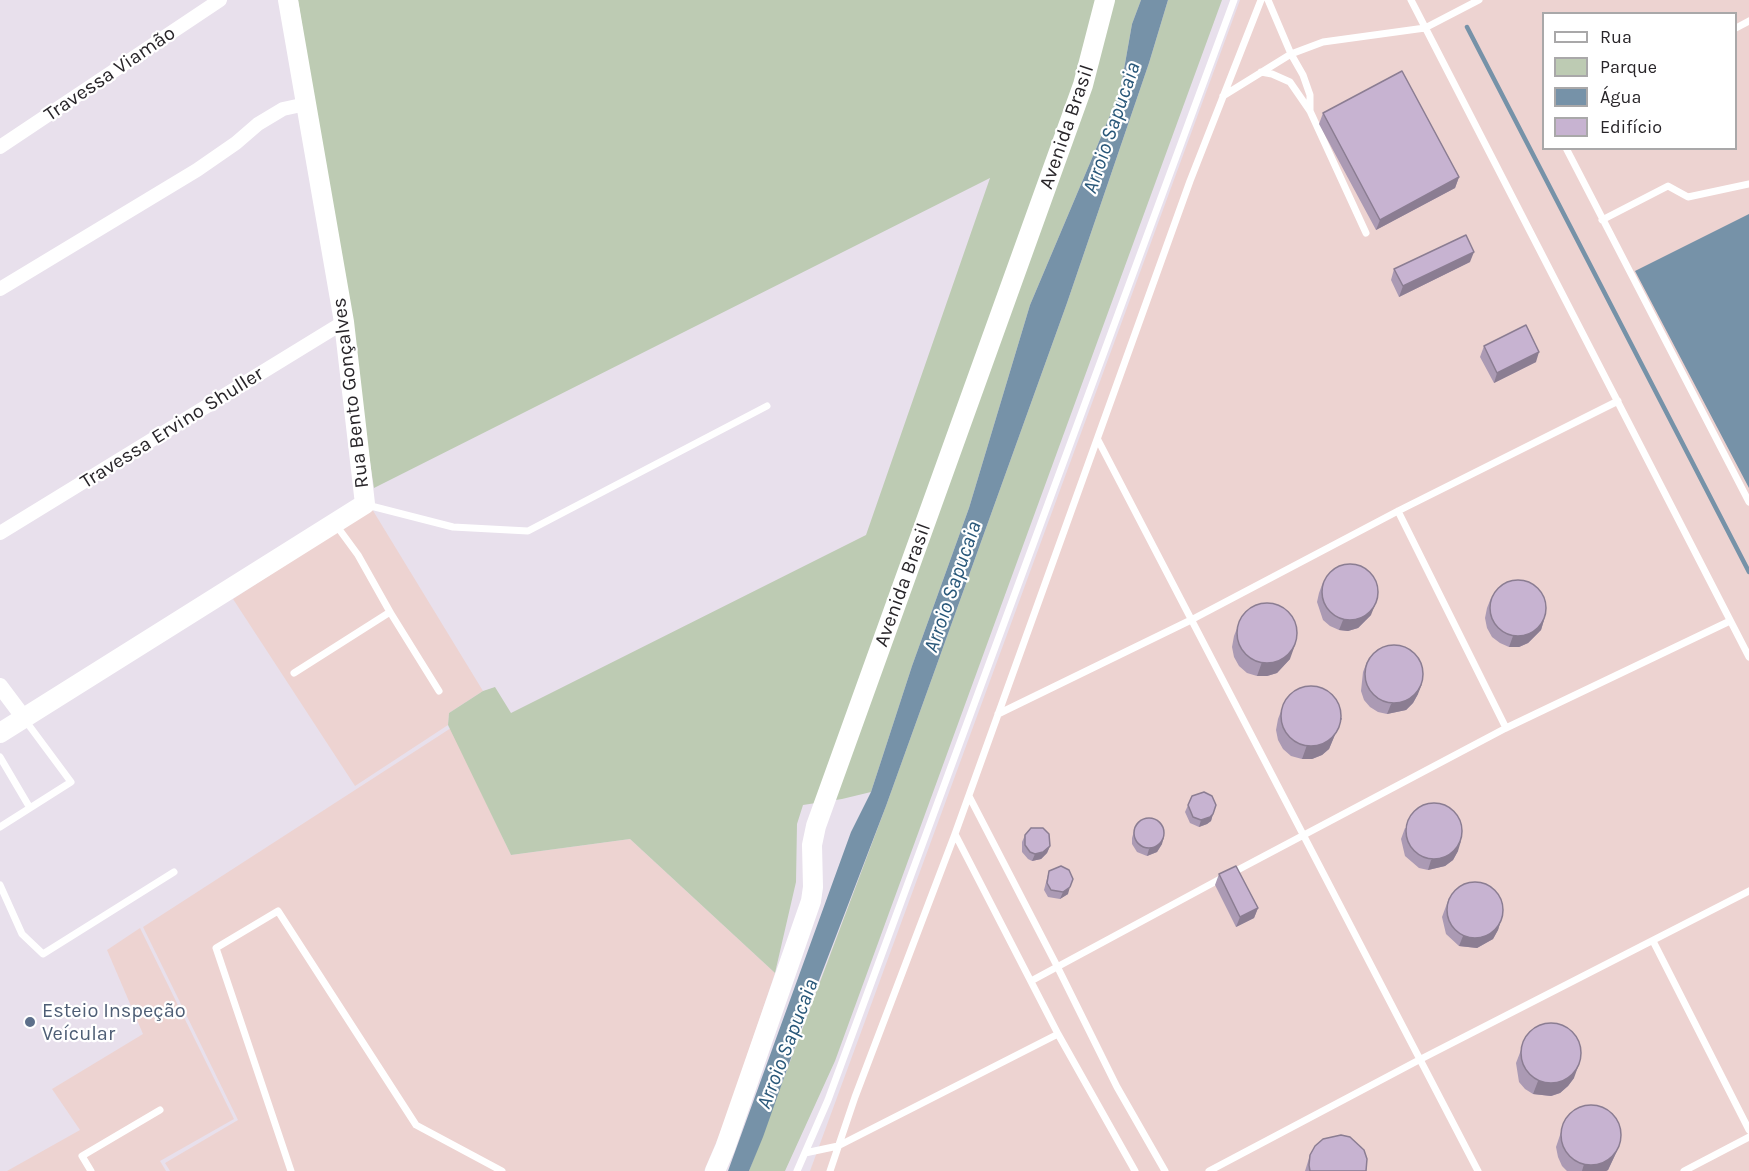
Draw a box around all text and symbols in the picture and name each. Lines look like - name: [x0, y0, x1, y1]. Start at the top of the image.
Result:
- legend: [1542, 12, 1737, 150]
- street label: Travessa Viamão: [40, 21, 180, 127]
- text: Rua: [1600, 26, 1632, 48]
- text: Parque: [1600, 56, 1657, 78]
- water label: Arroio Sapucaia: [1078, 59, 1146, 197]
- street label: Avenida Brasil: [1035, 62, 1099, 192]
- text: Água: [1600, 86, 1641, 108]
- text: Edifício: [1600, 116, 1662, 138]
- street label: Rua Bento Gonçalves: [327, 296, 375, 490]
- street label: Travessa Ervino Shuller: [76, 362, 268, 494]
- water label: Arroio Sapucaia: [919, 518, 987, 656]
- street label: Avenida Brasil: [870, 520, 936, 650]
- water label: Arroio Sapucaia: [752, 975, 824, 1113]
- place label: Esteio Inspeção Veícular: [42, 999, 186, 1046]
- marker: Esteio Inspeção Veícular: [23, 1015, 37, 1029]

